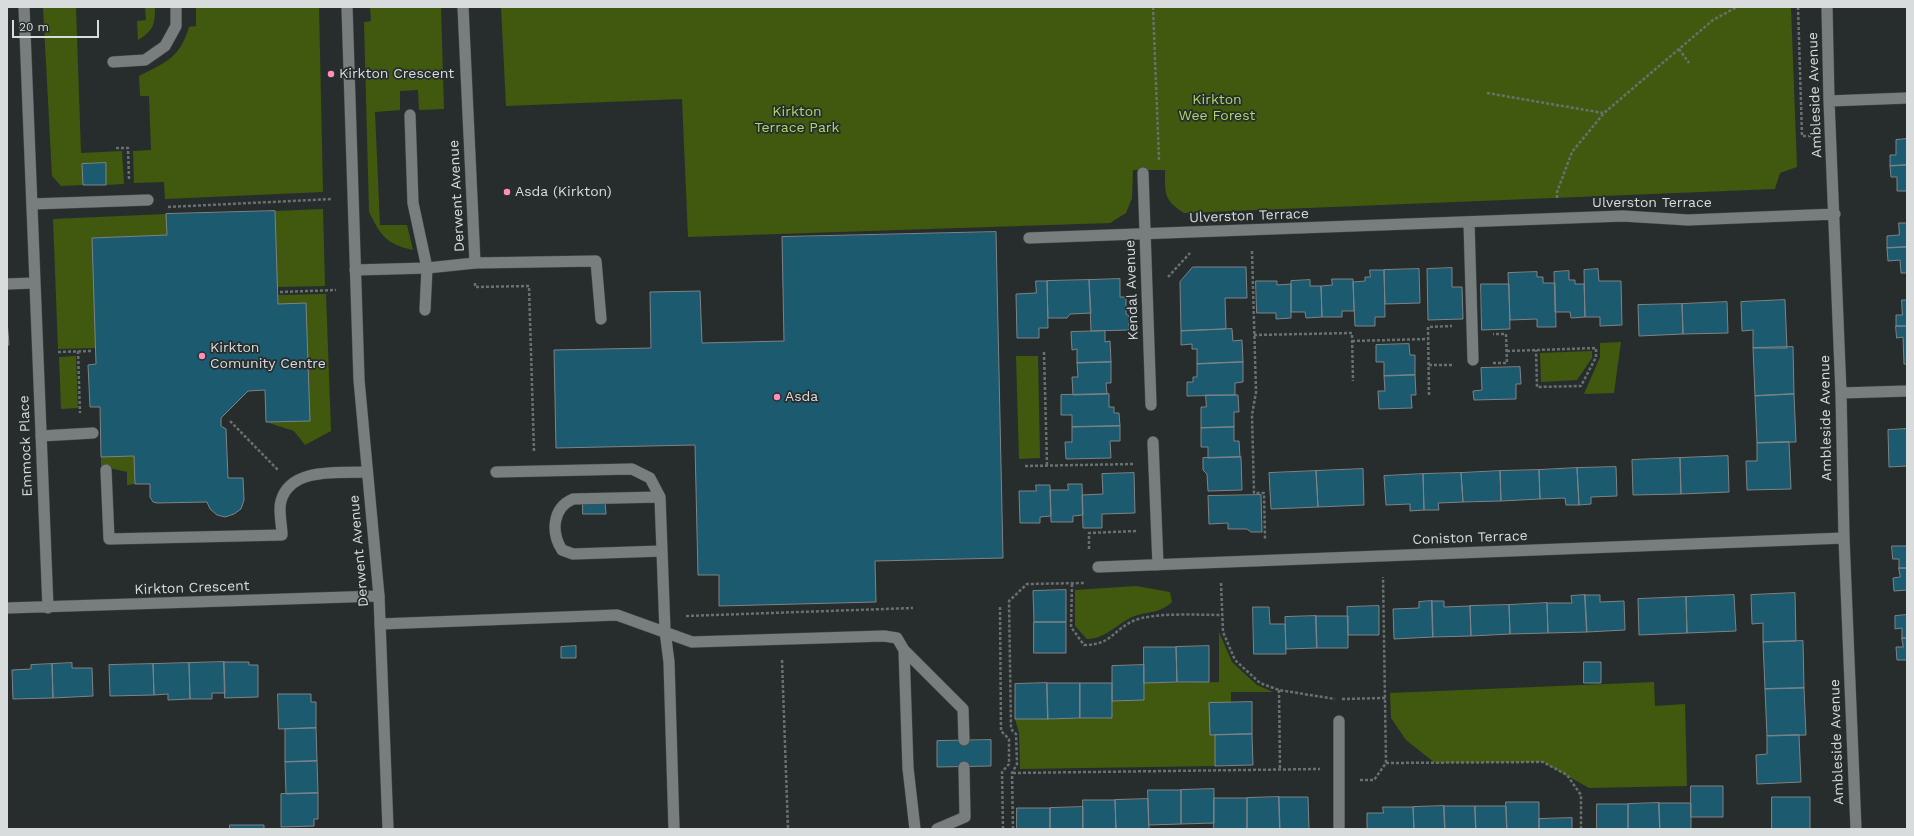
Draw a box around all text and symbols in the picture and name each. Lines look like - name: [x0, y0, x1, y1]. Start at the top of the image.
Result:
- scale bar: [14, 12, 101, 38]
- text: 20 m: [19, 20, 49, 34]
- street label: Ambleside Avenue: [1804, 32, 1826, 158]
- place label: Kirkton Crescent: [339, 66, 454, 82]
- marker: Kirkton Crescent: [326, 69, 336, 79]
- park label: Kirkton Wee Forest: [1179, 92, 1255, 124]
- park label: Kirkton Terrace Park: [755, 104, 839, 136]
- street label: Derwent Avenue: [446, 140, 468, 252]
- place label: Asda (Kirkton): [515, 184, 612, 200]
- marker: Asda (Kirkton): [502, 187, 512, 197]
- street label: Ulverston Terrace: [1592, 195, 1712, 211]
- street label: Ulverston Terrace: [1189, 206, 1309, 226]
- street label: Kendal Avenue: [1122, 239, 1142, 341]
- place label: Kirkton Comunity Centre: [210, 340, 326, 372]
- marker: Kirkton Comunity Centre: [197, 351, 207, 361]
- street label: Ambleside Avenue: [1817, 355, 1835, 481]
- place label: Asda: [785, 389, 818, 405]
- marker: Asda: [772, 392, 782, 402]
- street label: Emmock Place: [16, 395, 36, 497]
- street label: Derwent Avenue: [346, 494, 372, 608]
- street label: Coniston Terrace: [1412, 528, 1528, 548]
- street label: Kirkton Crescent: [134, 578, 250, 598]
- street label: Ambleside Avenue: [1826, 679, 1848, 805]

